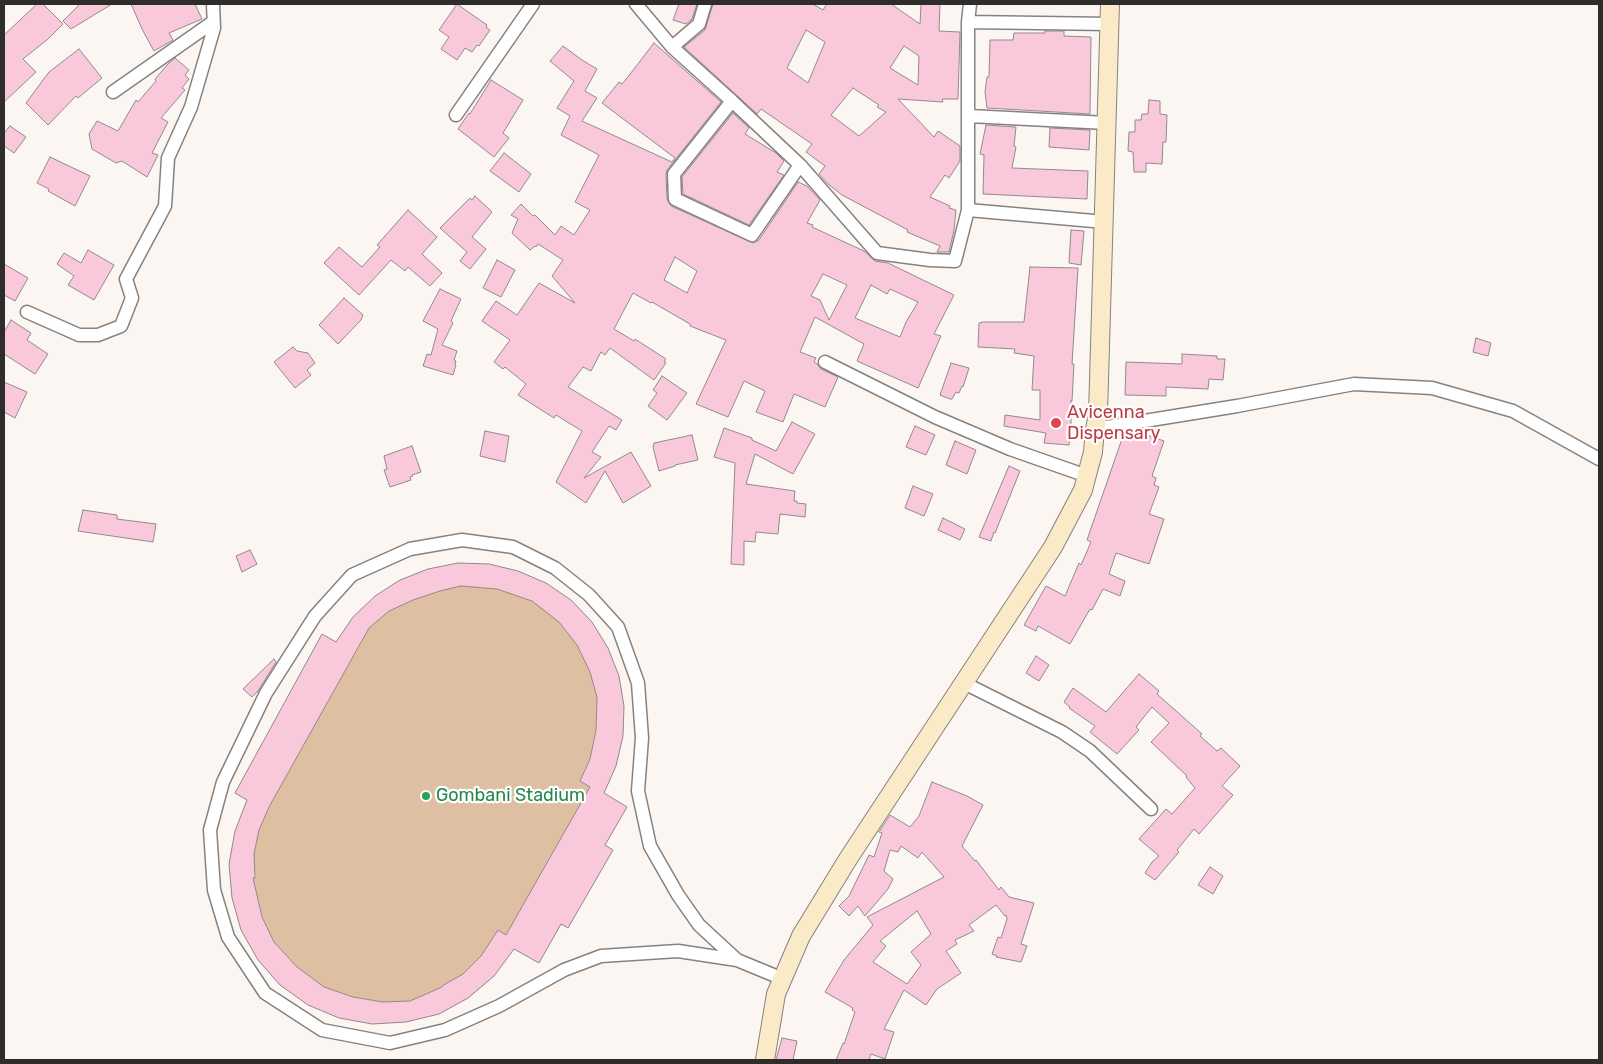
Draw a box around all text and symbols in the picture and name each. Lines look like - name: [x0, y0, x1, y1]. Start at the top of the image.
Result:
- place label: Avicenna Dispensary: [1067, 402, 1161, 444]
- marker: Avicenna Dispensary: [1049, 416, 1063, 430]
- place label: Gombani Stadium: [436, 785, 585, 807]
- marker: Gombani Stadium: [420, 790, 432, 802]

